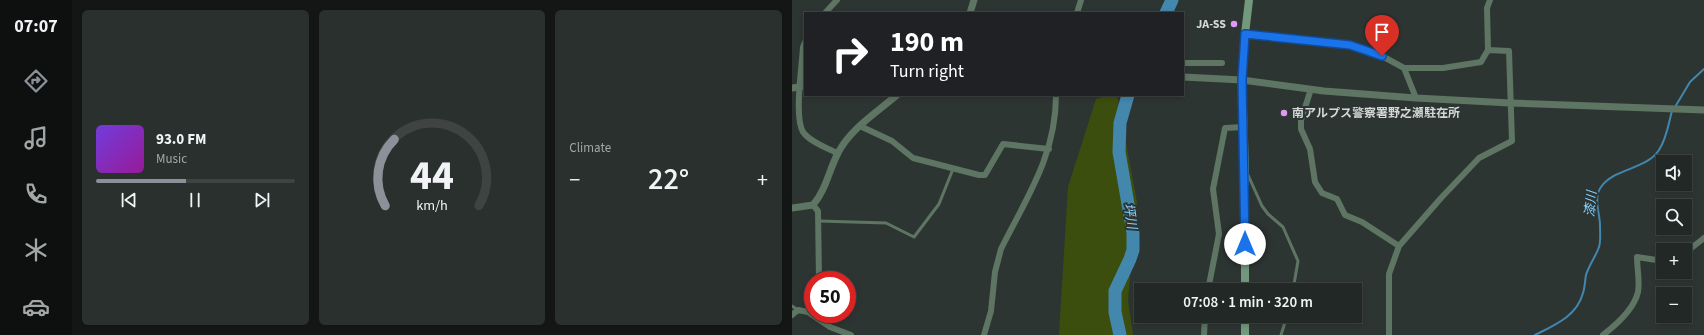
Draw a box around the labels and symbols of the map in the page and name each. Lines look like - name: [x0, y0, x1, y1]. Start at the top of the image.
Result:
- pin: [1365, 15, 1399, 56]
- place label: JA-SS: [1196, 16, 1226, 33]
- marker: JA-SS: [1229, 19, 1239, 29]
- place label: 南アルプス警察署野之瀬駐在所: [1292, 105, 1460, 122]
- marker: 南アルプス警察署野之瀬駐在所: [1279, 108, 1289, 118]
- water label: 漆川: [1581, 188, 1601, 218]
- water label: 坪川: [1119, 202, 1141, 232]
- position arrow: [1224, 223, 1266, 265]
- speed limit sign: 50: [804, 271, 856, 323]

